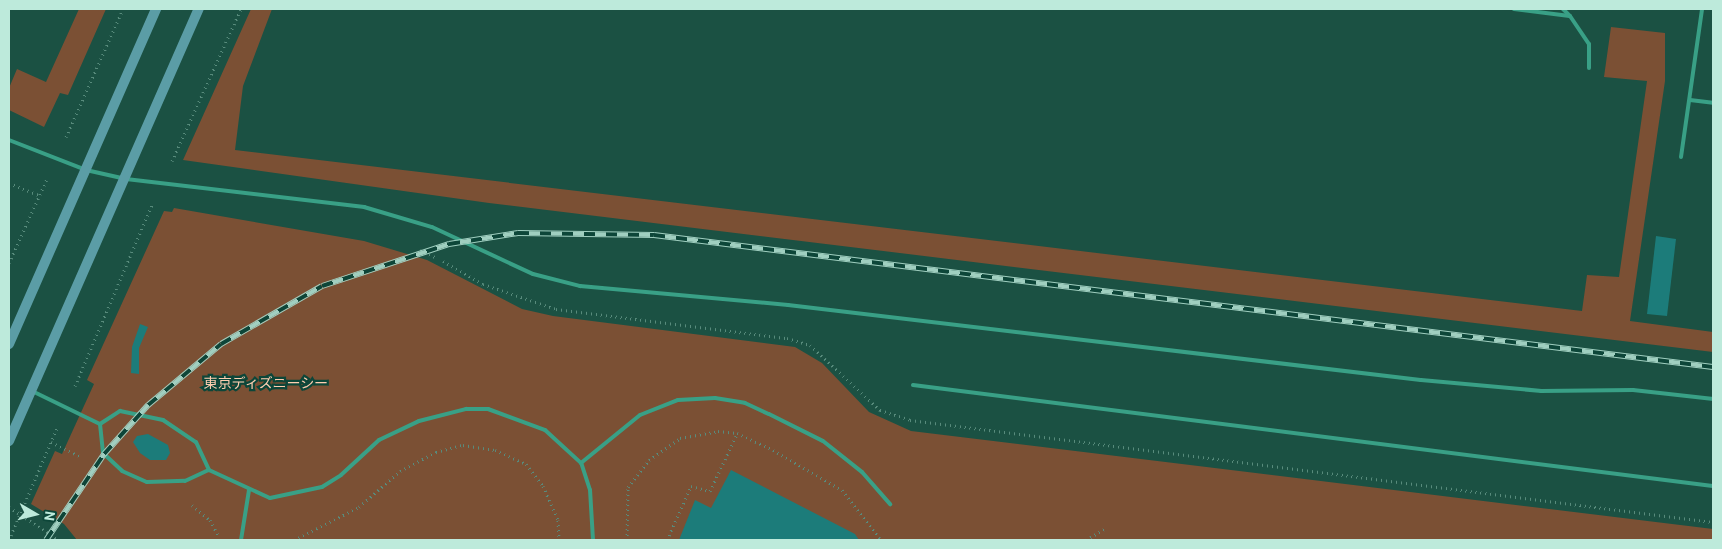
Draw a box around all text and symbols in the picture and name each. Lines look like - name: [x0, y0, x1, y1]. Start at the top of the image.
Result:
- park label: 東京ディズニーシー: [203, 375, 329, 391]
- north arrow: [10, 489, 60, 539]
- text: N: [41, 510, 59, 522]

